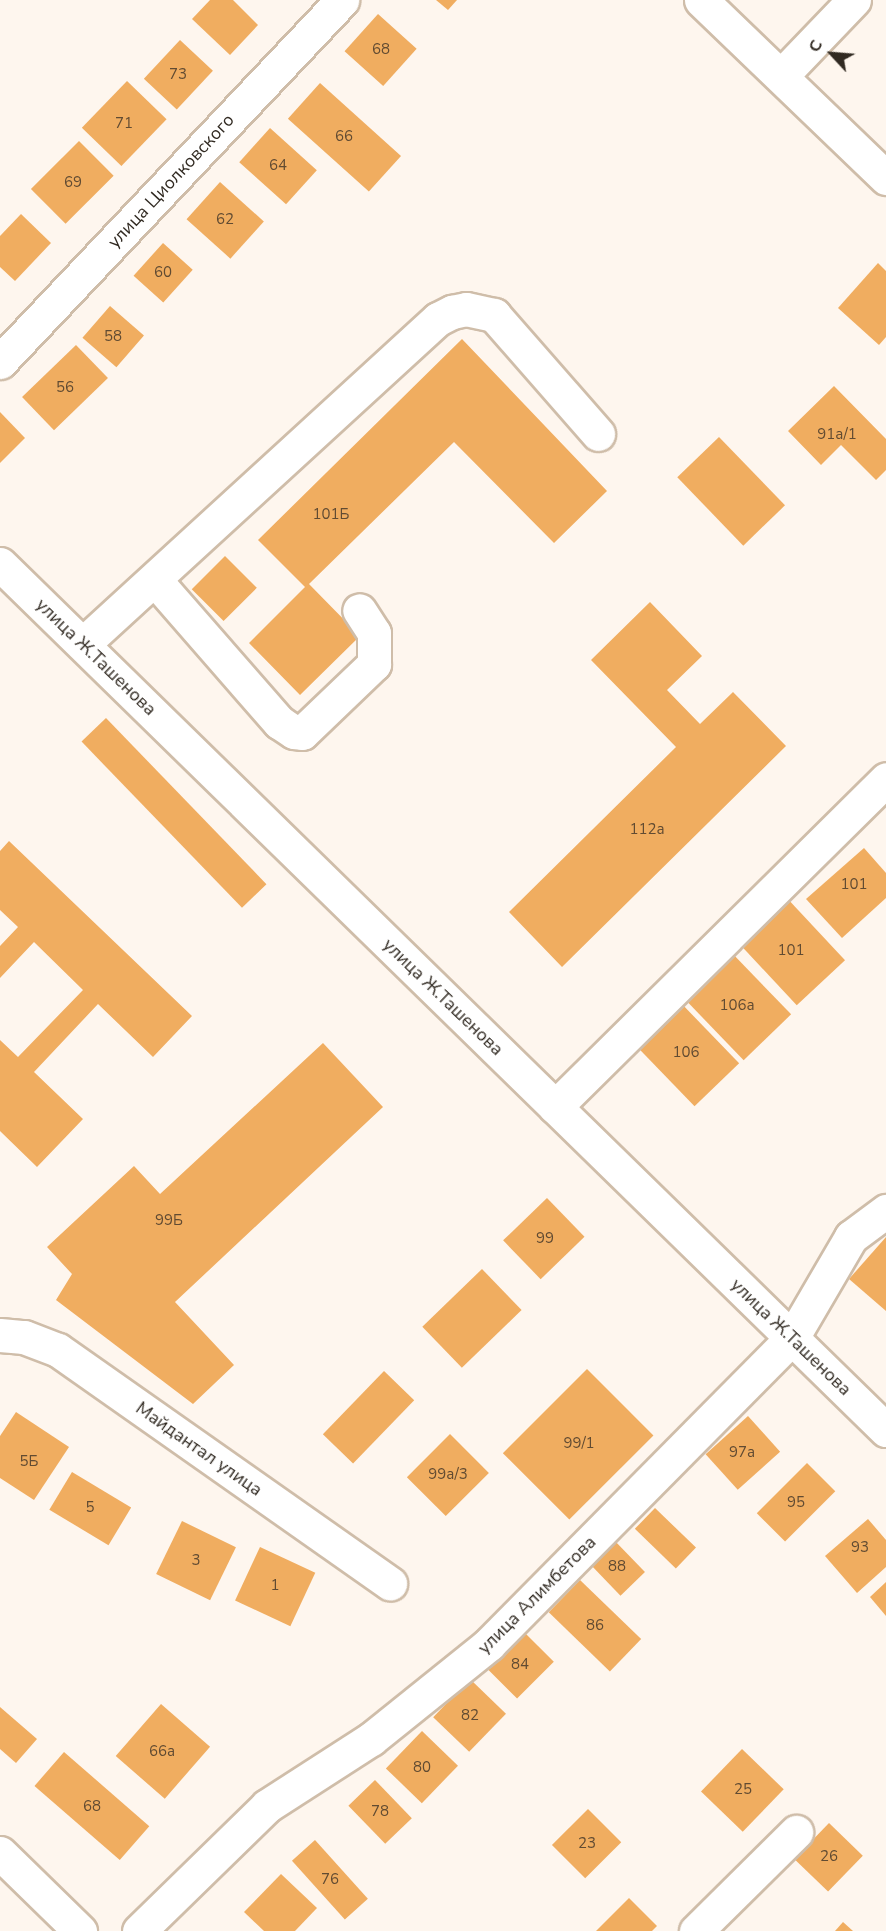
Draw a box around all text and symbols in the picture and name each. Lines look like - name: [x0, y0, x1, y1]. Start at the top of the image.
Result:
- north arrow: [802, 24, 862, 84]
- text: С: [804, 36, 828, 56]
- house number: 68: [372, 41, 390, 59]
- house number: 73: [169, 66, 187, 84]
- street label: улица Циолковского: [103, 109, 239, 253]
- house number: 71: [115, 115, 133, 133]
- house number: 66: [335, 128, 353, 146]
- house number: 64: [269, 157, 287, 175]
- house number: 69: [64, 174, 82, 192]
- house number: 62: [216, 211, 234, 229]
- house number: 60: [154, 264, 172, 282]
- house number: 58: [104, 328, 122, 346]
- house number: 56: [56, 379, 74, 397]
- house number: 91а/1: [817, 426, 857, 444]
- house number: 101Б: [313, 506, 349, 524]
- street label: улица Ж.Ташенова: [31, 594, 161, 720]
- house number: 112а: [629, 821, 665, 839]
- house number: 101: [841, 876, 867, 894]
- street label: улица Ж.Ташенова: [378, 934, 508, 1060]
- house number: 101: [778, 942, 804, 960]
- house number: 106а: [719, 997, 755, 1015]
- house number: 106: [673, 1044, 699, 1062]
- house number: 99Б: [155, 1212, 183, 1230]
- house number: 99: [536, 1230, 554, 1248]
- street label: улица Ж.Ташенова: [726, 1274, 856, 1400]
- street label: Майдантал улица: [132, 1397, 266, 1501]
- house number: 99/1: [563, 1435, 595, 1453]
- house number: 97а: [729, 1444, 755, 1462]
- house number: 5Б: [20, 1453, 38, 1471]
- house number: 99а/3: [428, 1466, 468, 1484]
- house number: 95: [787, 1494, 805, 1512]
- house number: 5: [86, 1499, 94, 1517]
- street label: улица Алимбетова: [473, 1531, 601, 1659]
- house number: 93: [851, 1539, 869, 1557]
- house number: 3: [192, 1552, 200, 1570]
- house number: 88: [608, 1558, 626, 1576]
- house number: 1: [271, 1577, 279, 1595]
- house number: 86: [586, 1617, 604, 1635]
- house number: 84: [511, 1656, 529, 1674]
- house number: 82: [461, 1707, 479, 1725]
- house number: 66а: [149, 1743, 175, 1761]
- house number: 80: [413, 1759, 431, 1777]
- house number: 25: [734, 1781, 752, 1799]
- house number: 68: [83, 1798, 101, 1816]
- house number: 78: [371, 1803, 389, 1821]
- house number: 23: [578, 1835, 596, 1853]
- house number: 26: [820, 1848, 838, 1866]
- house number: 76: [321, 1871, 339, 1889]

